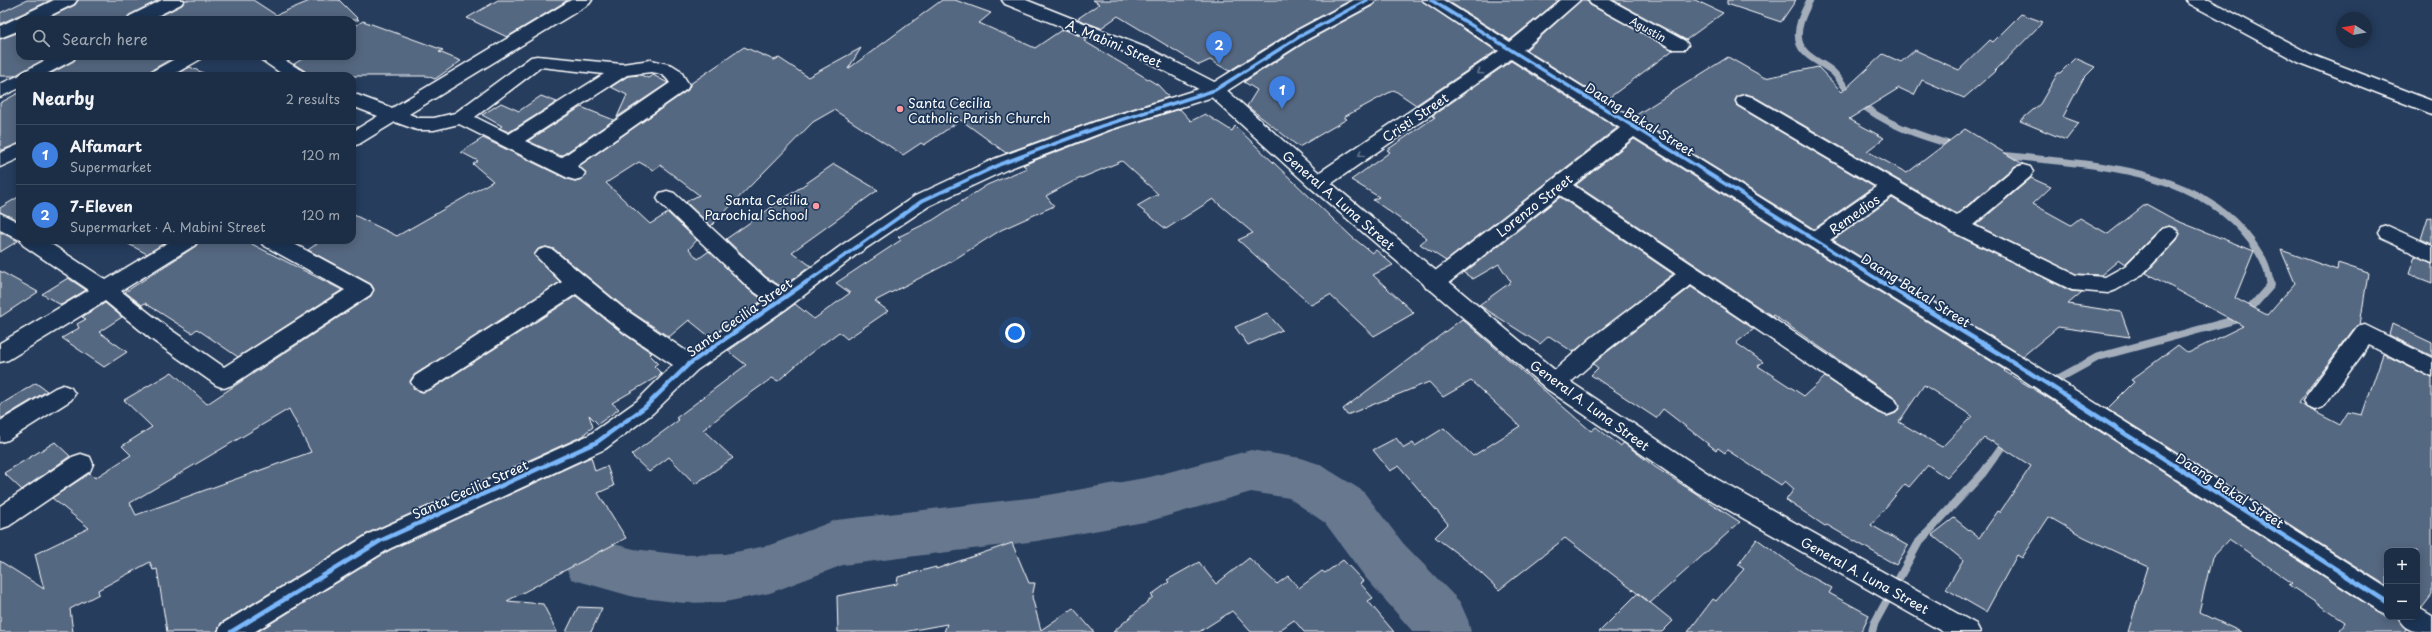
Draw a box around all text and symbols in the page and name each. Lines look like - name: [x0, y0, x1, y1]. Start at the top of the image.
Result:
- street label: Agustin: [1627, 12, 1669, 46]
- north arrow: [2336, 12, 2372, 48]
- street label: A. Mabini Street: [1063, 14, 1165, 72]
- search box: [16, 16, 356, 60]
- icon: search: [30, 27, 52, 49]
- text: Search here: [62, 27, 148, 50]
- pin: 2: [1206, 31, 1232, 64]
- one-way arrow: [1477, 68, 1484, 75]
- pin: 1: [1269, 76, 1295, 109]
- street label: Daang Bakal Street: [1582, 78, 1698, 160]
- text: Nearby: [32, 85, 94, 111]
- street label: Cristi Street: [1378, 88, 1452, 146]
- text: 2 results: [286, 89, 340, 108]
- place label: Santa Cecilia Catholic Parish Church: [908, 93, 1050, 127]
- marker: Santa Cecilia Catholic Parish Church: [895, 104, 905, 114]
- text: Alfamart: [70, 134, 142, 157]
- text: 1: [42, 145, 48, 164]
- text: 120 m: [301, 145, 340, 164]
- street label: General A. Luna Street: [1279, 146, 1399, 254]
- one-way arrow: [1359, 149, 1366, 156]
- text: Supermarket: [70, 157, 152, 176]
- street label: Lorenzo Street: [1492, 169, 1576, 241]
- place label: Santa Cecilia Parochial School: [704, 190, 808, 224]
- street label: Remedios: [1825, 190, 1883, 238]
- text: 7-Eleven: [70, 194, 133, 217]
- marker: Santa Cecilia Parochial School: [811, 201, 821, 211]
- text: 2: [40, 205, 50, 224]
- text: 120 m: [301, 205, 340, 224]
- text: Supermarket · A. Mabini Street: [70, 217, 266, 236]
- street label: Daang Bakal Street: [1858, 249, 1974, 331]
- street label: Santa Cecilia Street: [682, 273, 796, 361]
- your location: [1005, 323, 1025, 343]
- street label: General A. Luna Street: [1526, 355, 1654, 455]
- street label: Daang Bakal Street: [2172, 448, 2288, 532]
- street label: Santa Cecilia Street: [409, 455, 531, 523]
- street label: General A. Luna Street: [1798, 532, 1932, 618]
- map controls: [2384, 548, 2420, 620]
- button: +: [2384, 548, 2420, 584]
- button: −: [2384, 584, 2420, 620]

